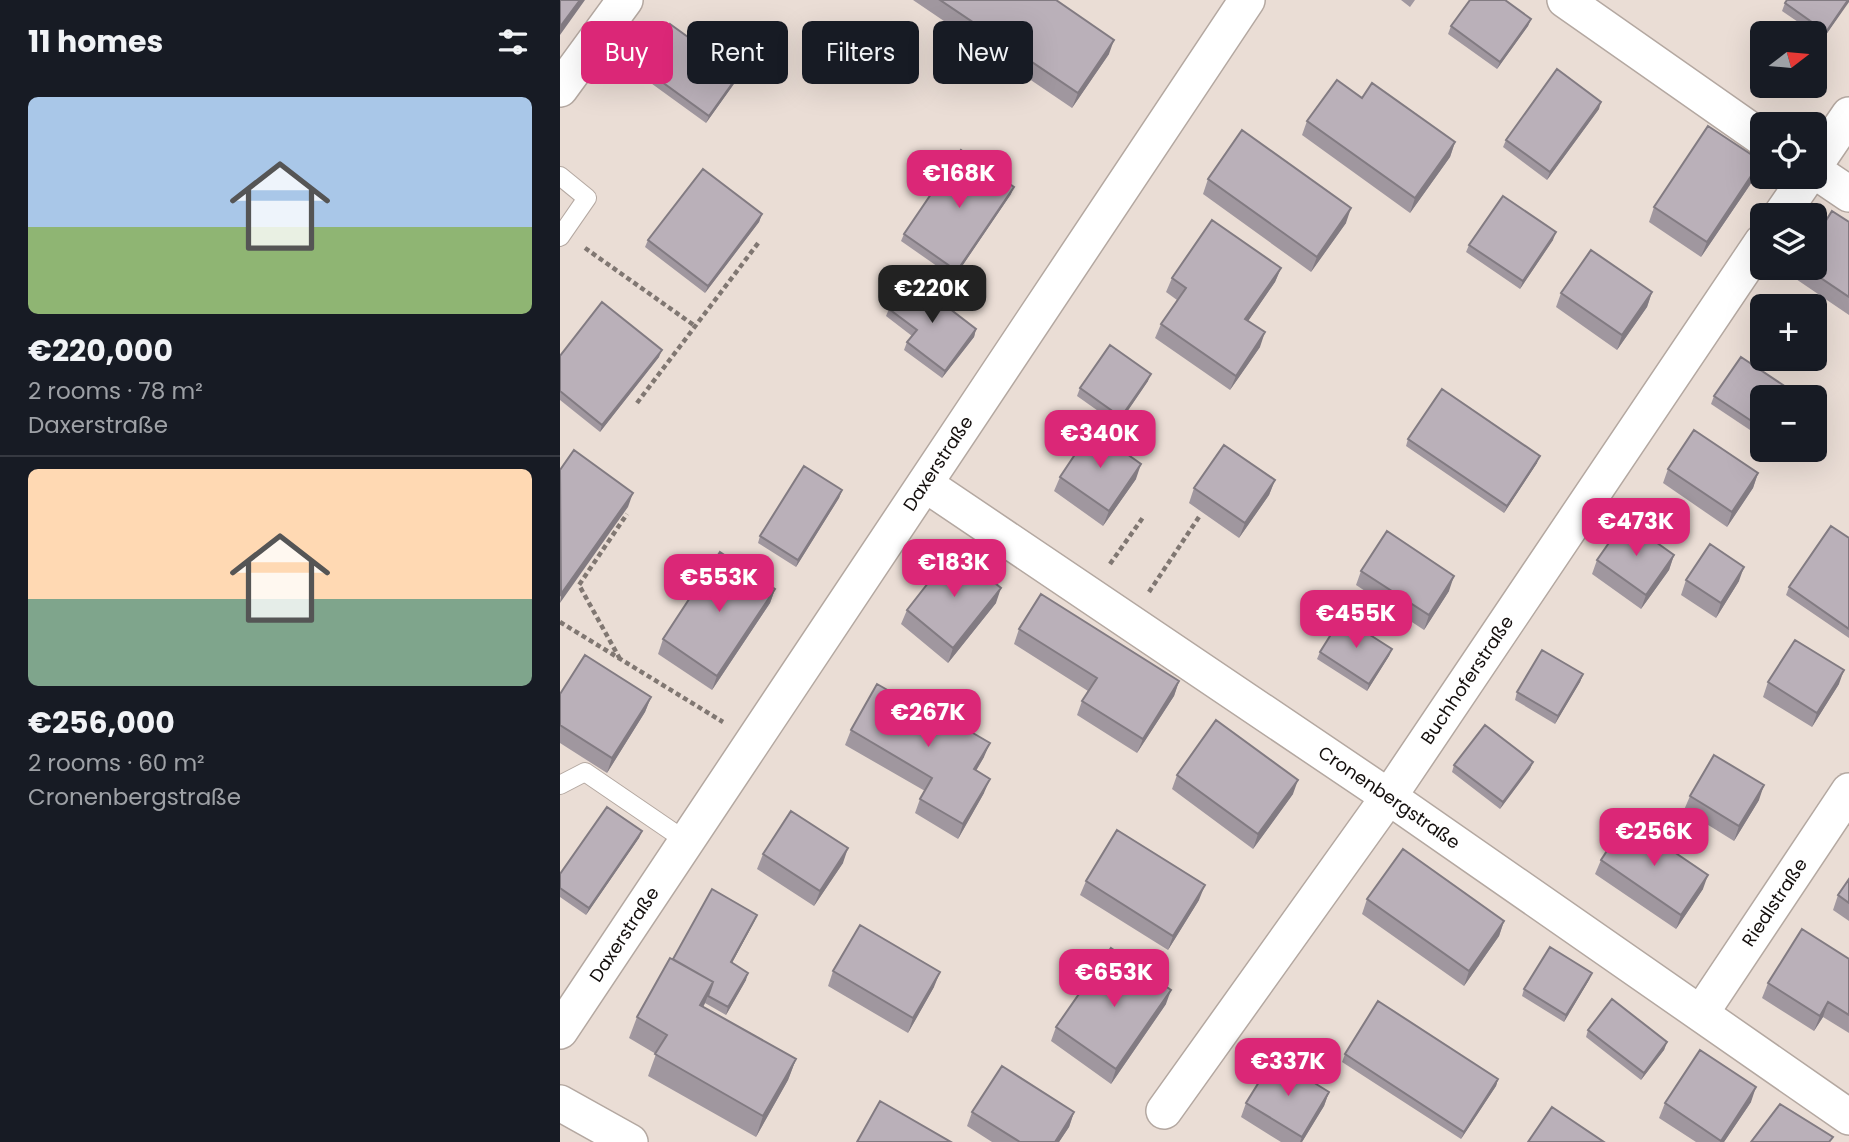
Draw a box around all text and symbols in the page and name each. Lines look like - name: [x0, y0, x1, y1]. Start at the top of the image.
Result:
- text: 11 homes: [28, 20, 163, 63]
- chip: Buy: [581, 21, 673, 84]
- chip: Rent: [687, 21, 788, 84]
- chip: Filters: [802, 21, 919, 84]
- chip: New: [933, 21, 1033, 84]
- north arrow: [1750, 21, 1827, 98]
- map controls: [1750, 21, 1827, 462]
- icon: filters: [494, 23, 532, 61]
- button: locate: [1750, 112, 1827, 189]
- icon: home: [217, 143, 343, 269]
- pin: €168K: [910, 150, 1008, 210]
- text: €168K: [923, 157, 995, 189]
- button: layers: [1750, 203, 1827, 280]
- pin: €220K: [883, 266, 981, 325]
- text: €220K: [894, 272, 970, 304]
- button: +: [1750, 294, 1827, 371]
- text: €220,000: [28, 329, 173, 372]
- text: 2 rooms · 78 m²: [28, 375, 203, 407]
- button: −: [1750, 385, 1827, 462]
- text: Daxerstraße: [28, 409, 168, 441]
- pin: €340K: [1051, 410, 1149, 470]
- street label: Daxerstraße: [897, 411, 979, 516]
- text: €340K: [1061, 417, 1139, 449]
- pin: €473K: [1587, 498, 1685, 558]
- text: €473K: [1598, 505, 1674, 537]
- icon: home: [217, 515, 343, 641]
- pin: €183K: [905, 540, 1003, 599]
- text: €183K: [918, 546, 990, 578]
- pin: €553K: [670, 554, 768, 614]
- text: €553K: [680, 561, 758, 593]
- pin: €455K: [1307, 590, 1405, 650]
- text: €455K: [1316, 597, 1396, 629]
- street label: Buchhoferstraße: [1415, 610, 1519, 749]
- pin: €267K: [879, 690, 977, 749]
- text: €267K: [891, 696, 965, 728]
- text: €256,000: [28, 701, 175, 744]
- street label: Cronenbergstraße: [1313, 740, 1465, 855]
- text: 2 rooms · 60 m²: [28, 747, 205, 779]
- text: Cronenbergstraße: [28, 781, 241, 813]
- pin: €256K: [1605, 808, 1703, 868]
- text: €256K: [1615, 815, 1693, 847]
- street label: Riedlstraße: [1736, 853, 1813, 951]
- street label: Daxerstraße: [583, 882, 665, 987]
- pin: €653K: [1065, 950, 1163, 1009]
- text: €653K: [1075, 956, 1153, 988]
- pin: €337K: [1239, 1038, 1337, 1098]
- text: €337K: [1251, 1045, 1325, 1077]

